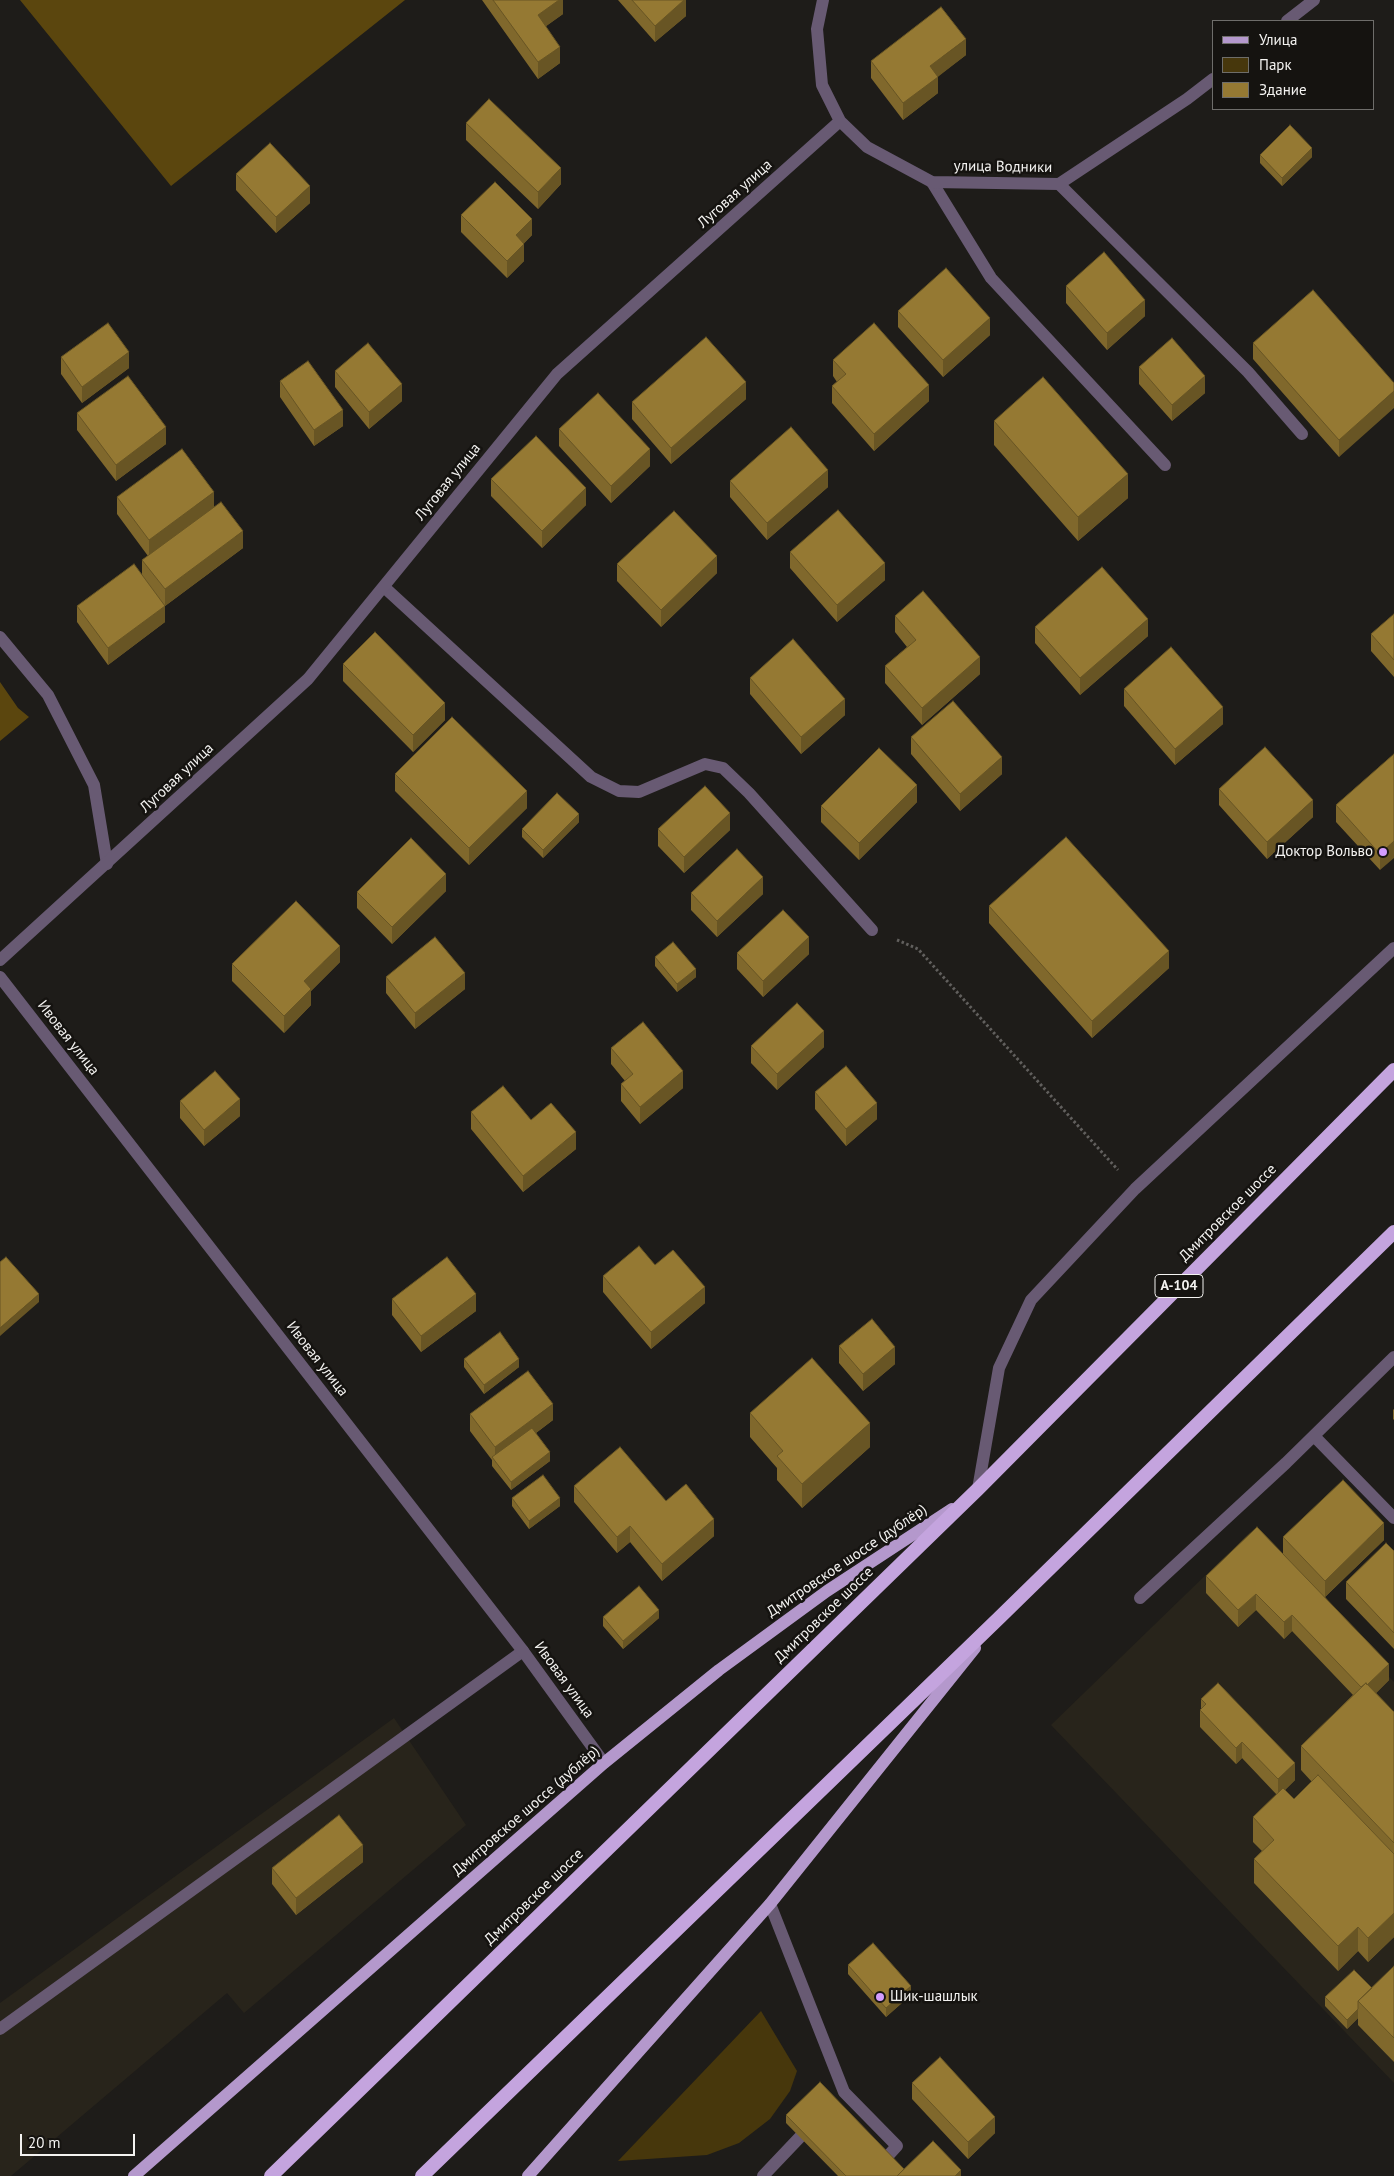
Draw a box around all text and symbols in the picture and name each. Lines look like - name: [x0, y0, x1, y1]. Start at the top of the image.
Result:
- legend: [1212, 20, 1374, 110]
- text: Улица: [1259, 30, 1297, 49]
- text: Парк: [1259, 55, 1292, 74]
- text: Здание: [1259, 80, 1307, 99]
- street label: Луговая улица: [694, 156, 776, 232]
- street label: улица Водники: [954, 157, 1052, 177]
- street label: Луговая улица: [411, 440, 485, 524]
- street label: Луговая улица: [137, 739, 217, 817]
- place label: Доктор Вольво: [1275, 843, 1373, 861]
- marker: Доктор Вольво: [1377, 846, 1389, 858]
- street label: Ивовая улица: [33, 997, 103, 1079]
- street label: Дмитровское шоссе: [1176, 1161, 1280, 1265]
- road number: А-104: [1155, 1274, 1203, 1298]
- street label: Ивовая улица: [282, 1318, 352, 1400]
- street label: Дмитровское шоссе (дублёр): [764, 1501, 930, 1621]
- street label: Дмитровское шоссе: [771, 1563, 877, 1667]
- street label: Ивовая улица: [530, 1638, 598, 1722]
- street label: Дмитровское шоссе (дублёр): [449, 1742, 603, 1880]
- street label: Дмитровское шоссе: [481, 1845, 587, 1949]
- place label: Шик-шашлык: [890, 1988, 978, 2006]
- marker: Шик-шашлык: [874, 1991, 886, 2003]
- scale bar: [22, 2124, 138, 2156]
- text: 20 m: [28, 2133, 61, 2152]

